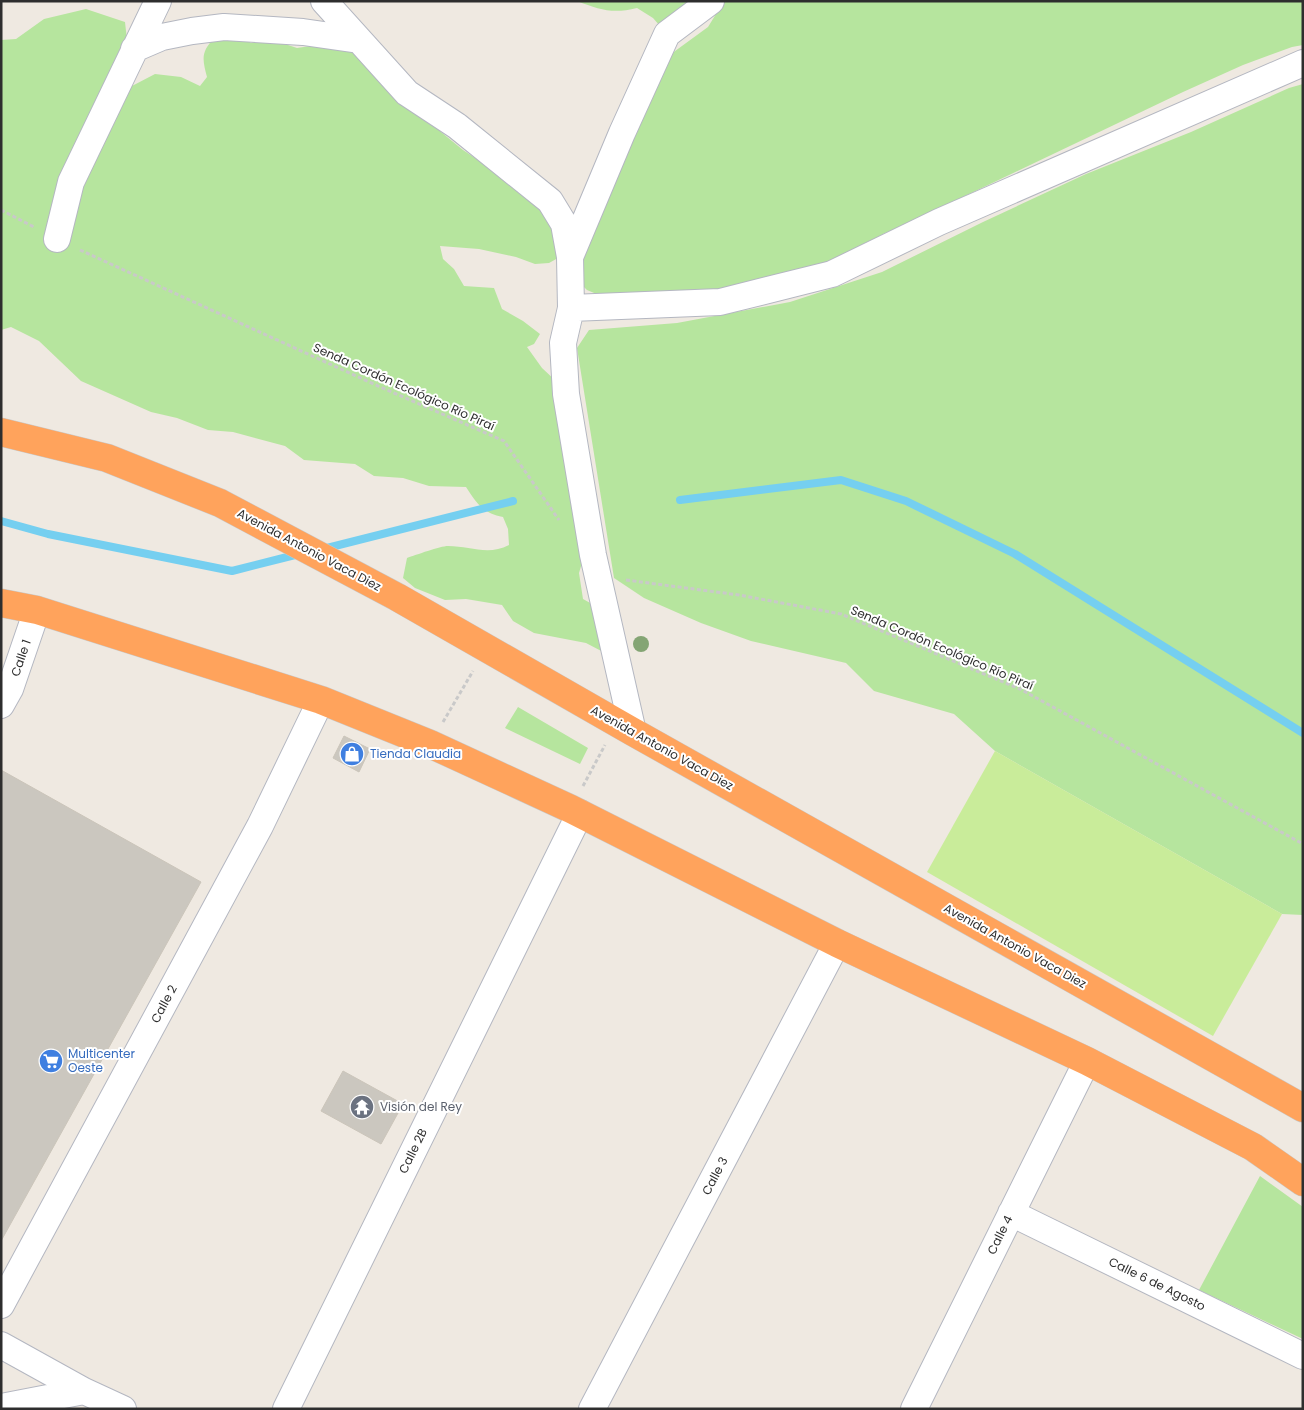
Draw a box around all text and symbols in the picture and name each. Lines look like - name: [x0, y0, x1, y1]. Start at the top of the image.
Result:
- street label: Senda Cordón Ecológico Río Piraí: [311, 339, 498, 434]
- street label: Avenida Antonio Vaca Diez: [234, 504, 384, 595]
- street label: Senda Cordón Ecológico Río Piraí: [848, 601, 1036, 694]
- street label: Calle 1: [6, 637, 35, 678]
- street label: Avenida Antonio Vaca Diez: [588, 701, 737, 794]
- shop icon: Tienda Claudia: [339, 741, 365, 767]
- place label: Tienda Claudia: [370, 745, 461, 762]
- street label: Avenida Antonio Vaca Diez: [941, 899, 1090, 992]
- street label: Calle 2: [146, 982, 181, 1026]
- place label: Multicenter Oeste: [68, 1045, 135, 1076]
- supermarket icon: Multicenter Oeste: [38, 1048, 64, 1074]
- temple icon: Visión del Rey: [349, 1094, 375, 1120]
- place label: Visión del Rey: [380, 1098, 462, 1115]
- street label: Calle 2B: [394, 1125, 431, 1176]
- street label: Calle 3: [697, 1154, 732, 1198]
- street label: Calle 4: [983, 1212, 1016, 1257]
- street label: Calle 6 de Agosto: [1106, 1253, 1209, 1314]

